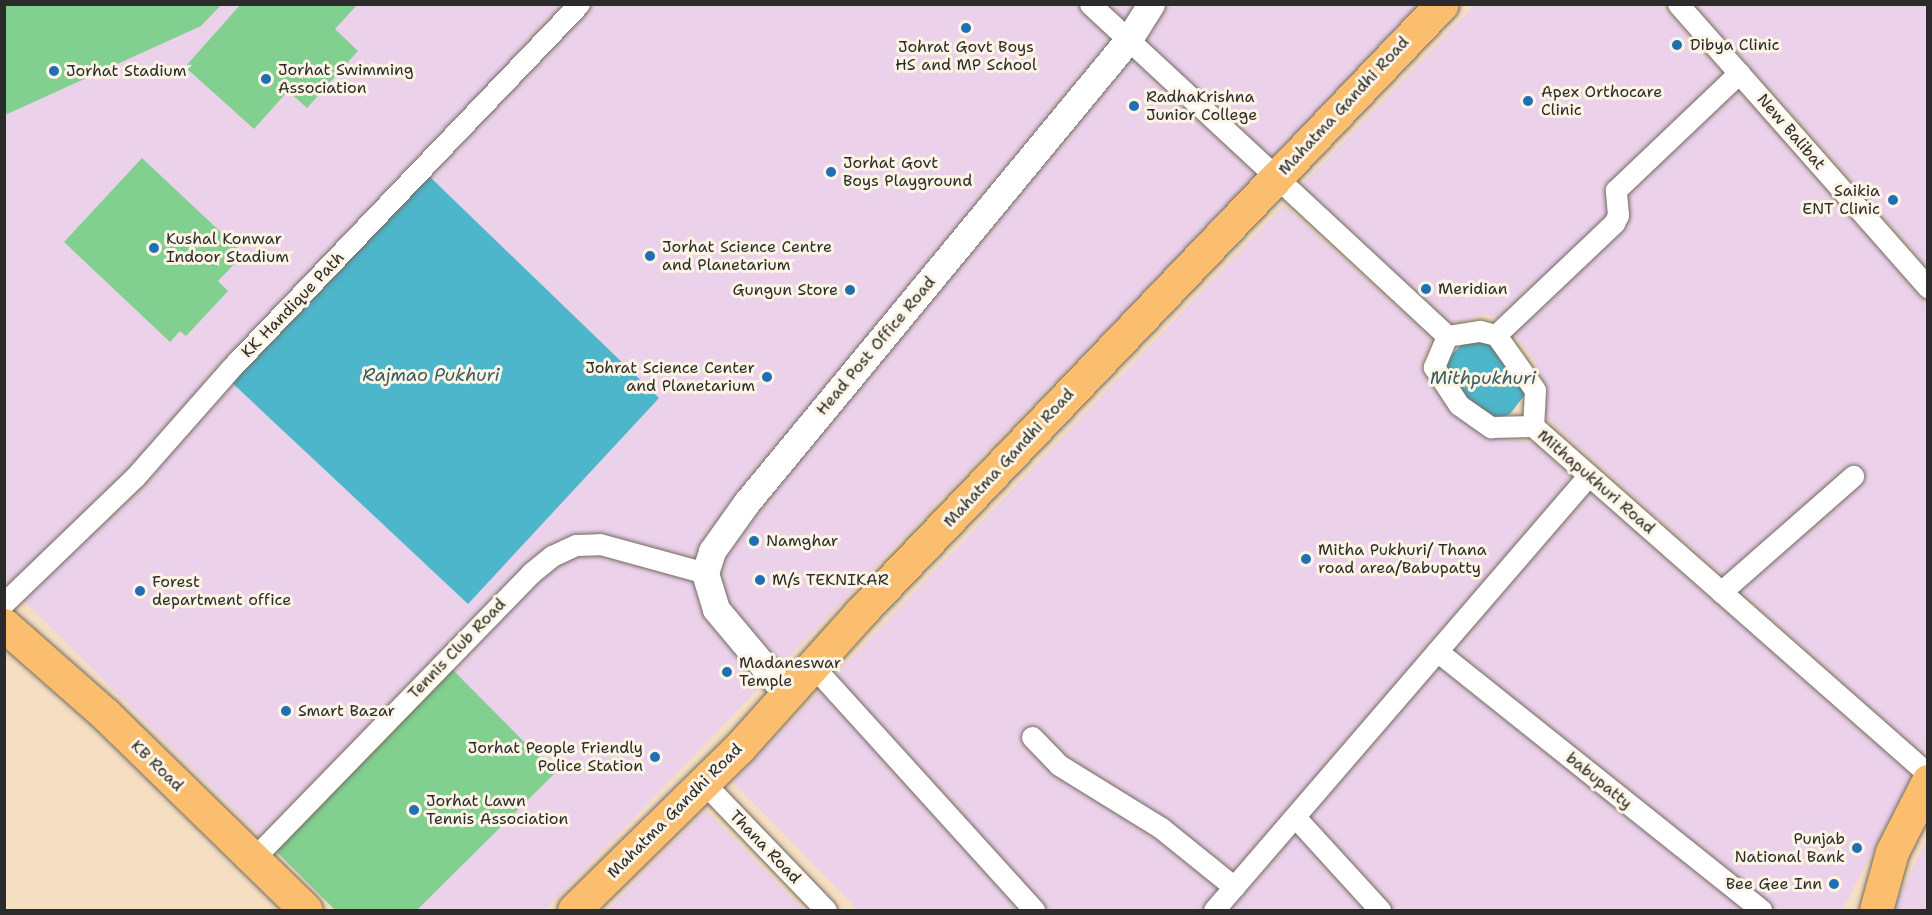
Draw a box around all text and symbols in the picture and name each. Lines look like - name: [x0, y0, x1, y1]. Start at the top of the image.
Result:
- marker: Johrat Govt Boys HS and MP School: [959, 21, 973, 35]
- street label: Mahatma Gandhi Road: [1275, 33, 1413, 179]
- place label: Dibya Clinic: [1690, 35, 1780, 55]
- marker: Dibya Clinic: [1668, 36, 1686, 54]
- place label: Johrat Govt Boys HS and MP School: [895, 37, 1037, 75]
- place label: Jorhat Swimming Association: [278, 60, 413, 98]
- place label: Jorhat Stadium: [66, 61, 187, 81]
- marker: Jorhat Stadium: [47, 64, 61, 78]
- marker: Jorhat Swimming Association: [259, 72, 273, 86]
- place label: Apex Orthocare Clinic: [1541, 82, 1662, 120]
- place label: RadhaKrishna Junior College: [1146, 87, 1257, 125]
- street label: New Balibat: [1753, 90, 1829, 174]
- marker: Apex Orthocare Clinic: [1519, 92, 1537, 110]
- marker: RadhaKrishna Junior College: [1127, 99, 1141, 113]
- place label: Jorhat Govt Boys Playground: [843, 153, 972, 191]
- marker: Jorhat Govt Boys Playground: [824, 165, 838, 179]
- place label: Saikia ENT Clinic: [1802, 181, 1880, 219]
- marker: Saikia ENT Clinic: [1884, 191, 1902, 209]
- place label: Kushal Konwar Indoor Stadium: [166, 229, 289, 267]
- place label: Jorhat Science Centre and Planetarium: [662, 237, 832, 275]
- marker: Kushal Konwar Indoor Stadium: [147, 241, 161, 255]
- street label: KK Handique Path: [238, 248, 348, 362]
- marker: Jorhat Science Centre and Planetarium: [643, 249, 657, 263]
- street label: Head Post Office Road: [812, 273, 940, 419]
- place label: Meridian: [1438, 279, 1507, 299]
- place label: Gungun Store: [732, 280, 838, 300]
- marker: Meridian: [1419, 282, 1433, 296]
- marker: Gungun Store: [843, 283, 857, 297]
- place label: Johrat Science Center and Planetarium: [585, 358, 755, 396]
- water label: Rajmao Pukhuri: [362, 364, 500, 386]
- water label: Mithpukhuri: [1430, 367, 1536, 389]
- marker: Johrat Science Center and Planetarium: [760, 370, 774, 384]
- street label: Mahatma Gandhi Road: [940, 385, 1078, 531]
- street label: Mithapukhuri Road: [1533, 426, 1659, 538]
- place label: Namghar: [766, 531, 838, 551]
- marker: Namghar: [747, 534, 761, 548]
- place label: Mitha Pukhuri/ Thana road area/Babupatty: [1318, 540, 1487, 578]
- marker: Mitha Pukhuri/ Thana road area/Babupatty: [1299, 552, 1313, 566]
- place label: M/s TEKNIKAR: [772, 570, 889, 590]
- place label: Forest department office: [152, 572, 291, 610]
- marker: M/s TEKNIKAR: [753, 573, 767, 587]
- marker: Forest department office: [133, 584, 147, 598]
- street label: Tennis Club Road: [404, 595, 510, 703]
- place label: Madaneswar Temple: [739, 653, 841, 691]
- marker: Madaneswar Temple: [720, 665, 734, 679]
- place label: Smart Bazar: [298, 701, 395, 721]
- marker: Smart Bazar: [279, 704, 293, 718]
- street label: KB Road: [127, 736, 187, 796]
- place label: Jorhat People Friendly Police Station: [468, 738, 643, 776]
- street label: Mahatma Gandhi Road: [604, 740, 746, 882]
- street label: babupatty: [1562, 749, 1636, 813]
- marker: Jorhat People Friendly Police Station: [648, 750, 662, 764]
- place label: Jorhat Lawn Tennis Association: [426, 791, 568, 829]
- marker: Jorhat Lawn Tennis Association: [407, 803, 421, 817]
- street label: Thana Road: [725, 806, 805, 888]
- place label: Punjab National Bank: [1735, 829, 1845, 867]
- marker: Punjab National Bank: [1850, 841, 1864, 855]
- place label: Bee Gee Inn: [1726, 874, 1822, 894]
- marker: Bee Gee Inn: [1827, 877, 1841, 891]

